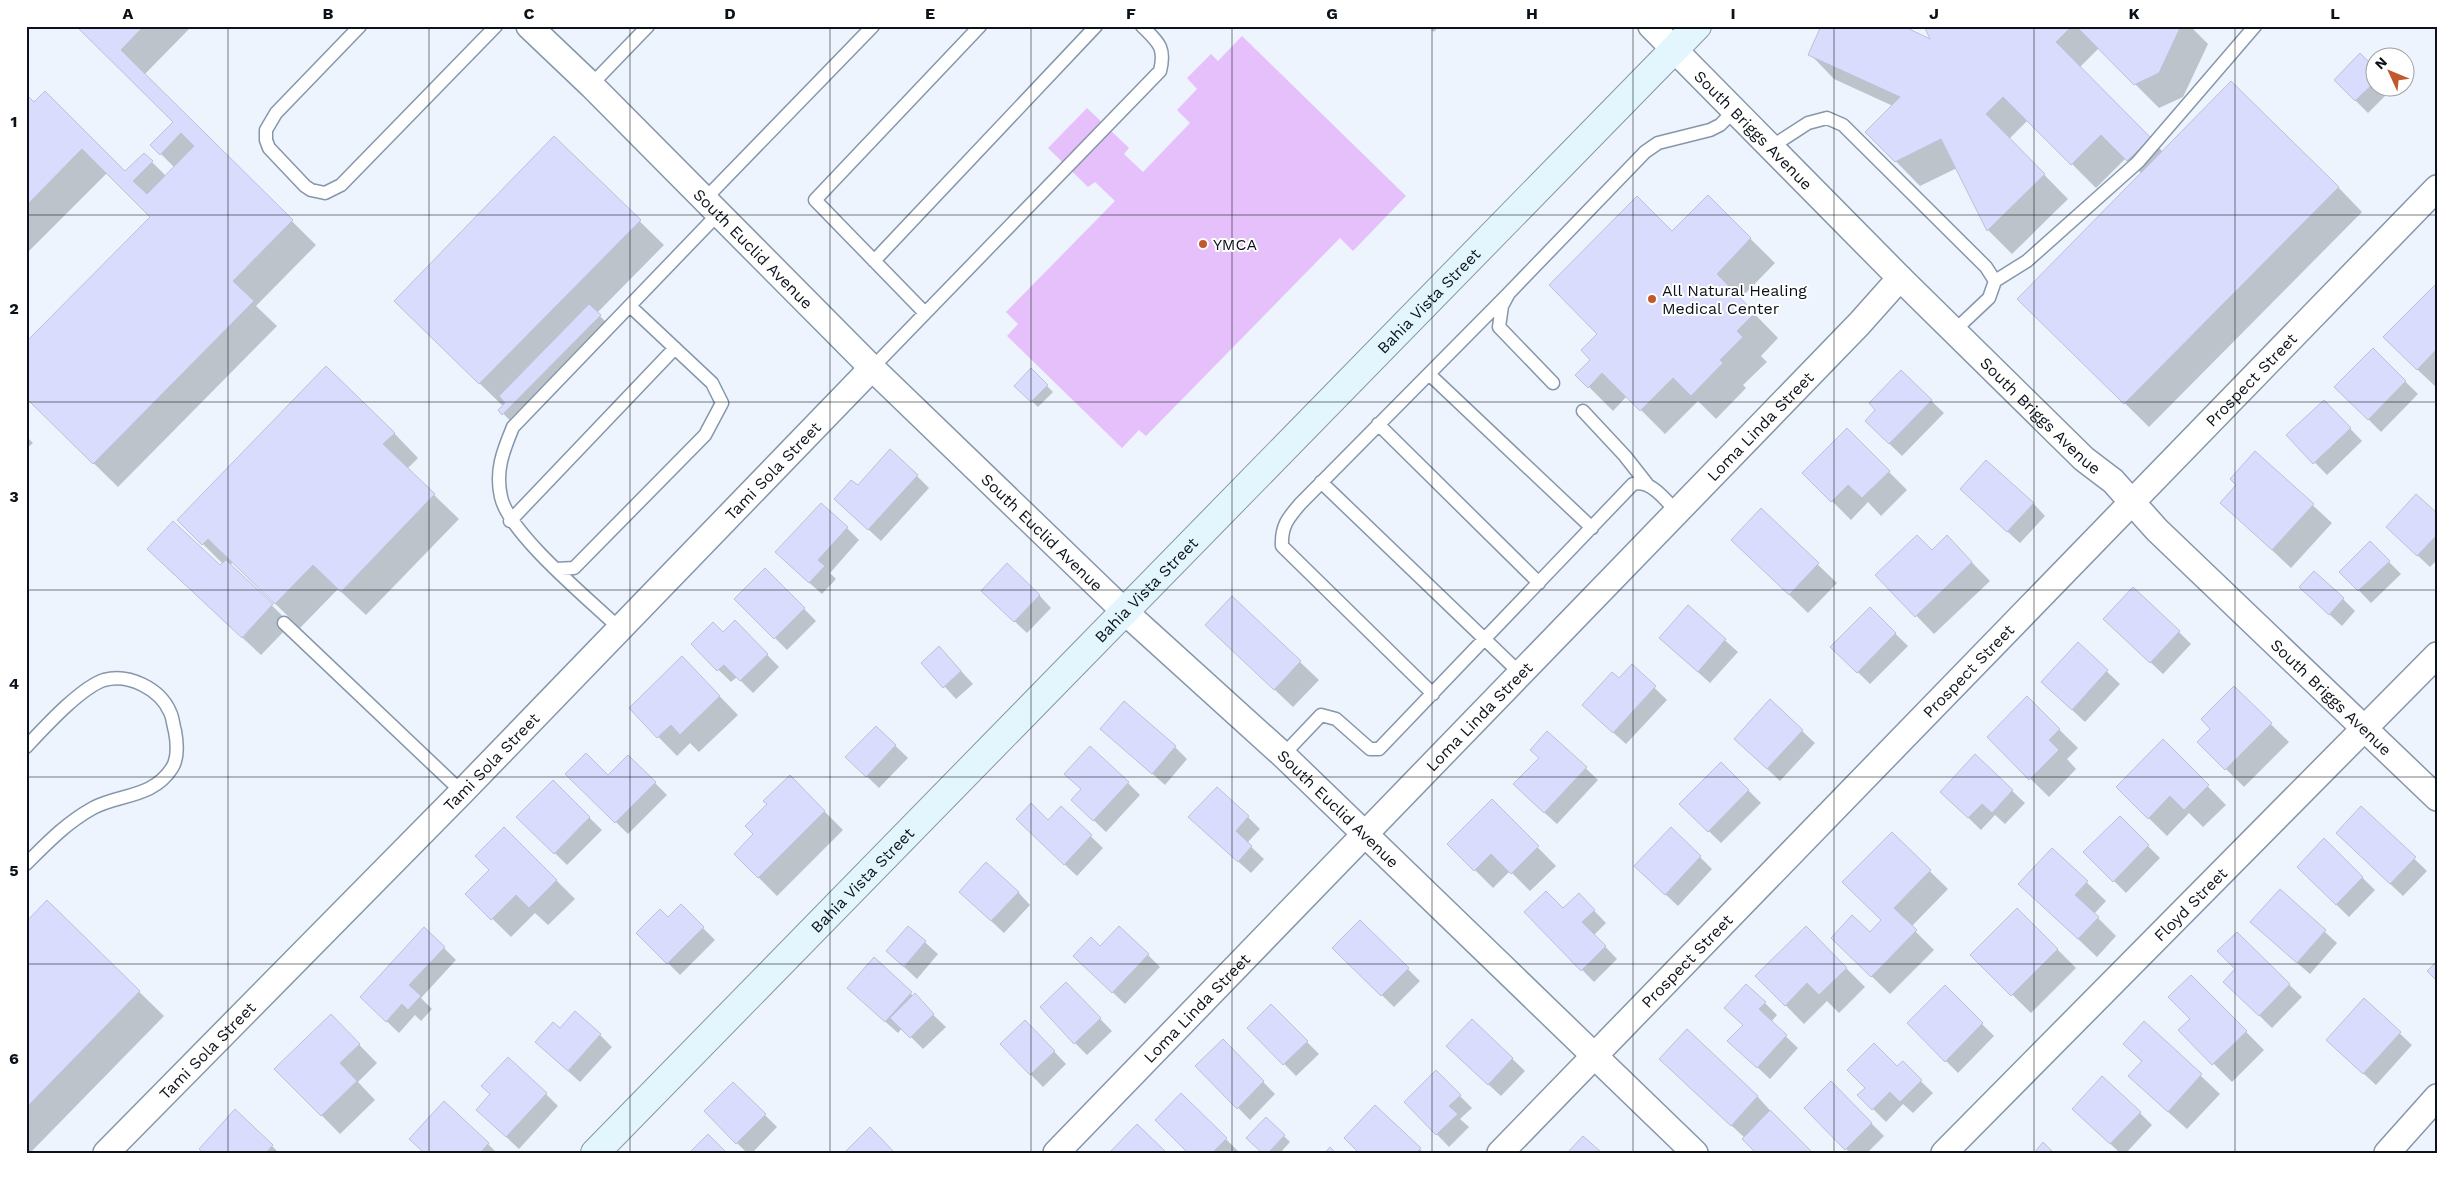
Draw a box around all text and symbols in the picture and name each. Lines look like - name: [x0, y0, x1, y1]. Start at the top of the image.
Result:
- text: A: [123, 4, 134, 23]
- text: B: [323, 4, 334, 23]
- text: C: [524, 4, 535, 23]
- text: D: [724, 4, 736, 23]
- text: E: [925, 4, 935, 23]
- text: F: [1126, 4, 1136, 23]
- text: G: [1326, 4, 1338, 23]
- text: H: [1526, 4, 1538, 23]
- text: I: [1730, 4, 1736, 23]
- text: J: [1929, 4, 1939, 23]
- text: K: [2128, 4, 2140, 23]
- text: L: [2330, 4, 2340, 23]
- north arrow: [2366, 48, 2416, 98]
- text: N: [2371, 54, 2390, 72]
- street label: South Briggs Avenue: [1691, 66, 1817, 193]
- text: 1: [11, 112, 17, 131]
- street label: South Euclid Avenue: [690, 185, 817, 312]
- place label: YMCA: [1213, 235, 1257, 254]
- marker: YMCA: [1197, 238, 1209, 250]
- street label: Bahia Vista Street: [1373, 244, 1484, 357]
- place label: All Natural Healing Medical Center: [1662, 281, 1807, 318]
- marker: All Natural Healing Medical Center: [1646, 293, 1658, 305]
- text: 2: [9, 299, 19, 318]
- street label: Prospect Street: [2201, 329, 2301, 430]
- street label: South Briggs Avenue: [1977, 353, 2105, 478]
- street label: Loma Linda Street: [1703, 367, 1817, 485]
- street label: Tami Sola Street: [721, 417, 825, 524]
- street label: South Euclid Avenue: [978, 469, 1107, 595]
- text: 3: [9, 487, 19, 506]
- street label: Bahia Vista Street: [1090, 533, 1202, 646]
- street label: Prospect Street: [1919, 620, 2018, 722]
- street label: South Briggs Avenue: [2267, 635, 2396, 759]
- street label: Loma Linda Street: [1422, 658, 1536, 775]
- text: 4: [9, 674, 19, 693]
- street label: Tami Sola Street: [439, 709, 543, 815]
- street label: South Euclid Avenue: [1274, 746, 1403, 871]
- street label: Bahia Vista Street: [807, 823, 918, 936]
- text: 5: [9, 861, 19, 880]
- street label: Floyd Street: [2150, 863, 2231, 945]
- street label: Prospect Street: [1637, 910, 1736, 1011]
- street label: Loma Linda Street: [1139, 949, 1254, 1066]
- street label: Tami Sola Street: [155, 998, 259, 1103]
- text: 6: [9, 1049, 19, 1068]

